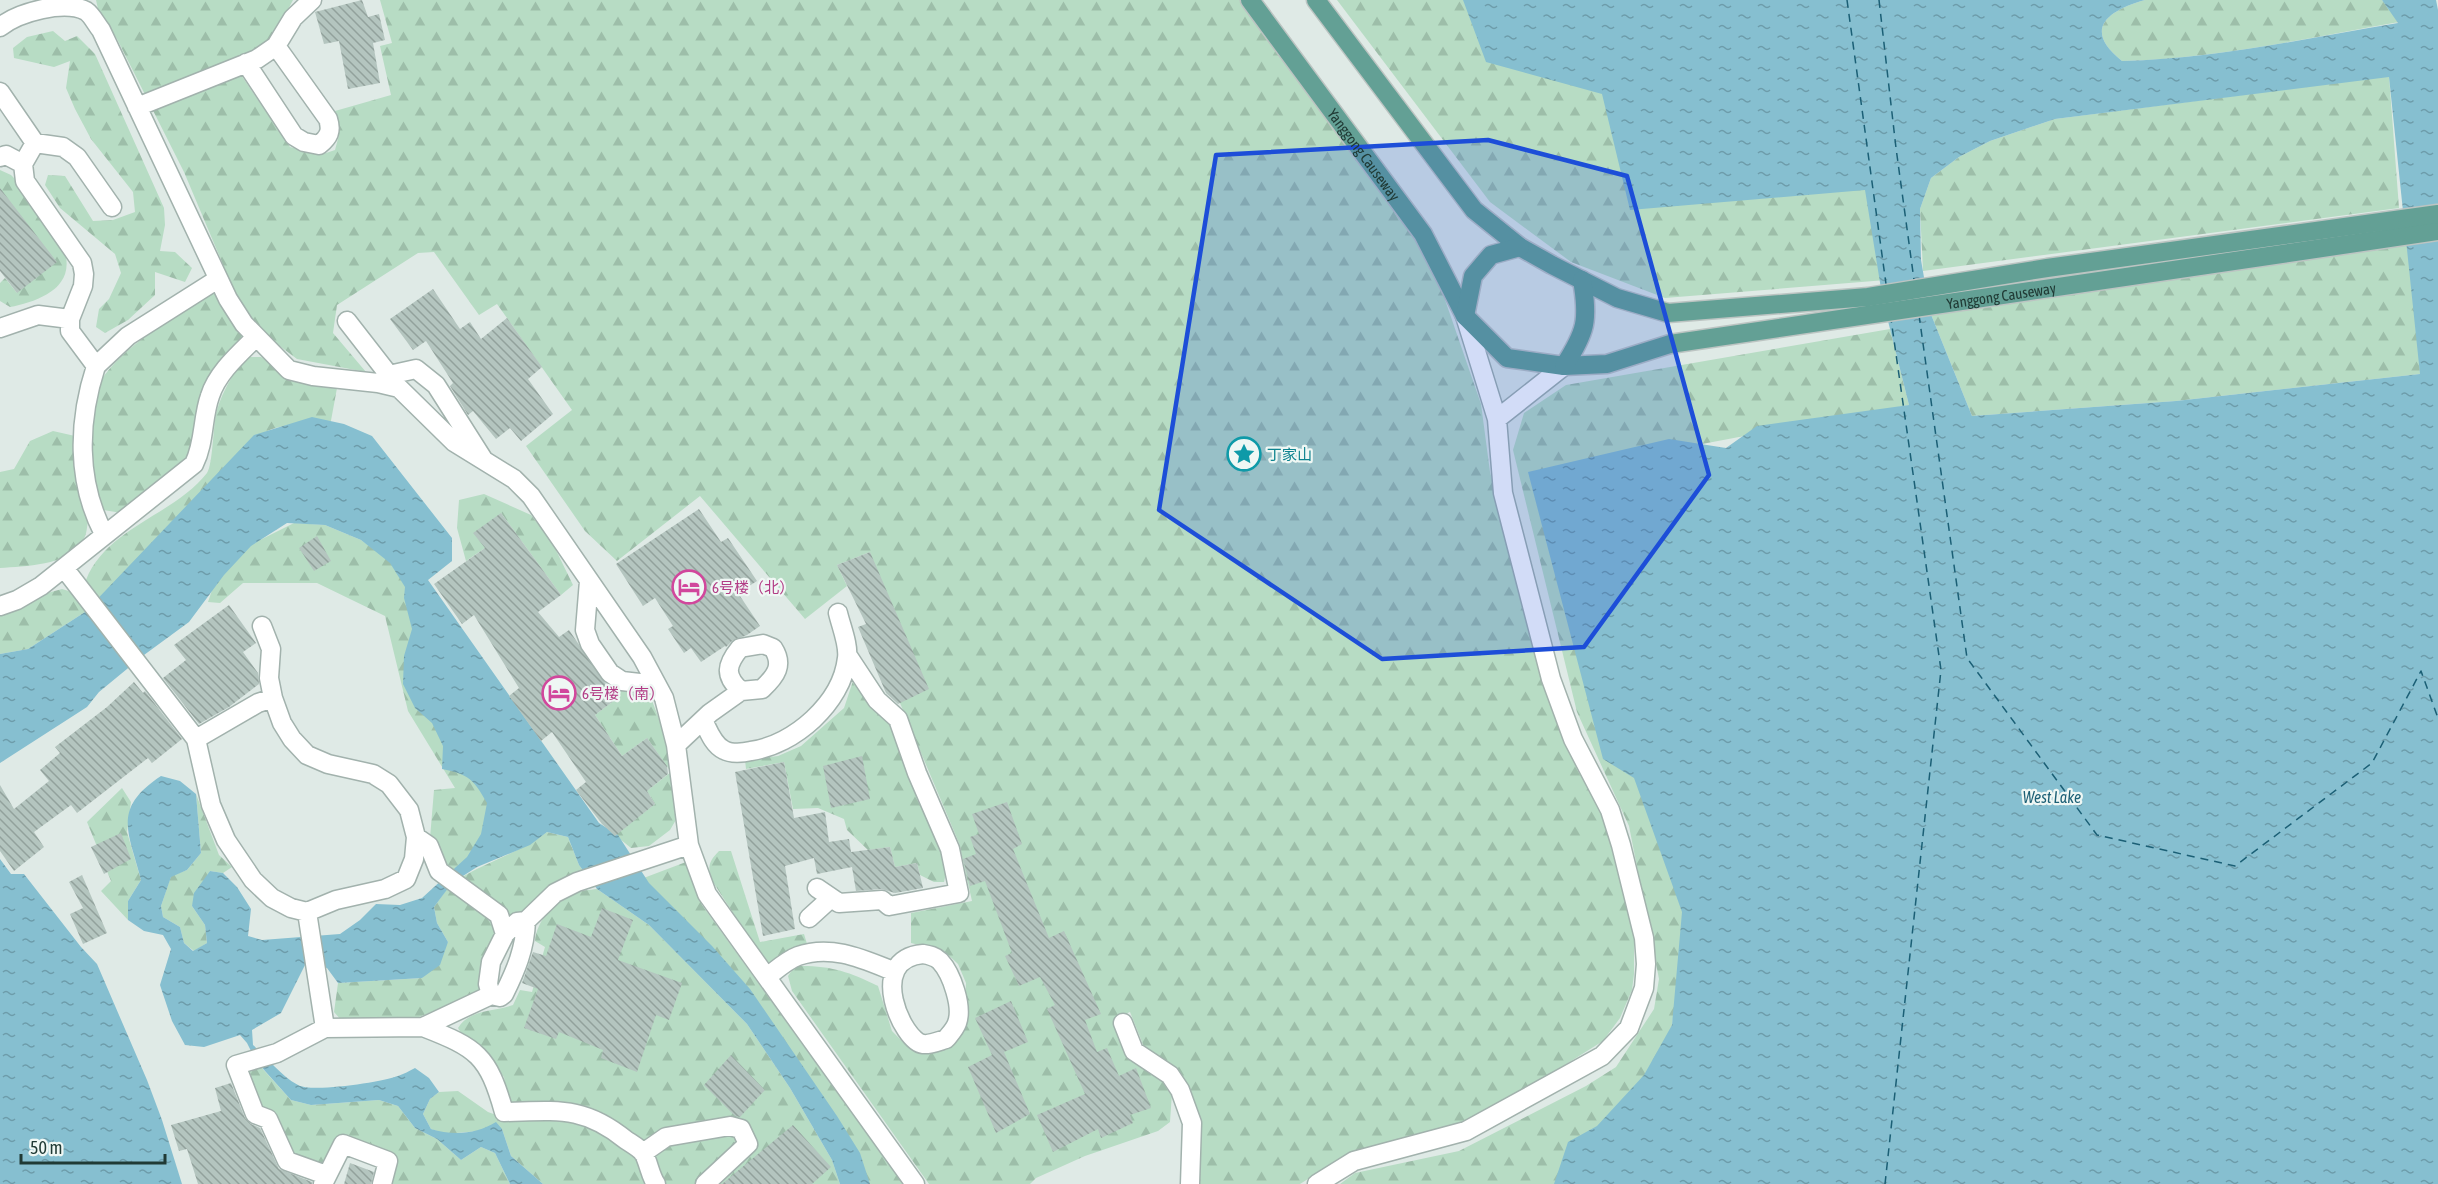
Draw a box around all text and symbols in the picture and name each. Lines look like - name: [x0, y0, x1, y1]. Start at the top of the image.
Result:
- street label: Yanggong Causeway: [1325, 105, 1404, 204]
- street label: Yanggong Causeway: [1945, 279, 2057, 312]
- place icon: 丁家山: [1226, 436, 1262, 472]
- place label: 丁家山: [1267, 446, 1312, 463]
- hotel icon: 6号楼（北）: [671, 569, 707, 605]
- place label: 6号楼（北）: [712, 579, 794, 596]
- hotel icon: 6号楼（南）: [541, 675, 577, 711]
- place label: 6号楼（南）: [582, 685, 664, 702]
- water label: West Lake: [2023, 788, 2081, 806]
- scale bar: [21, 1127, 165, 1165]
- text: 50 m: [30, 1137, 62, 1158]

